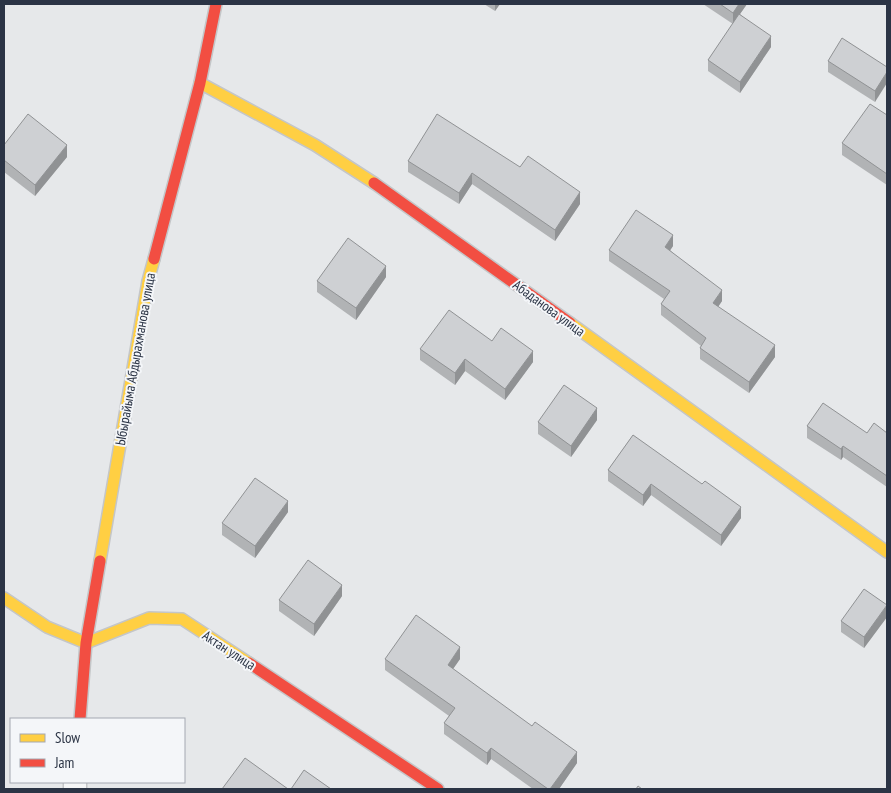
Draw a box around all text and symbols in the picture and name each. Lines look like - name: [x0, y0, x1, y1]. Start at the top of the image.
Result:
- street label: Ыбырайыма Абдырахманова улица: [111, 271, 159, 447]
- street label: Абаданова улица: [509, 276, 589, 340]
- street label: Актан улица: [199, 626, 259, 674]
- legend: [10, 718, 185, 783]
- text: Slow: [55, 728, 80, 747]
- text: Jam: [54, 753, 74, 772]

